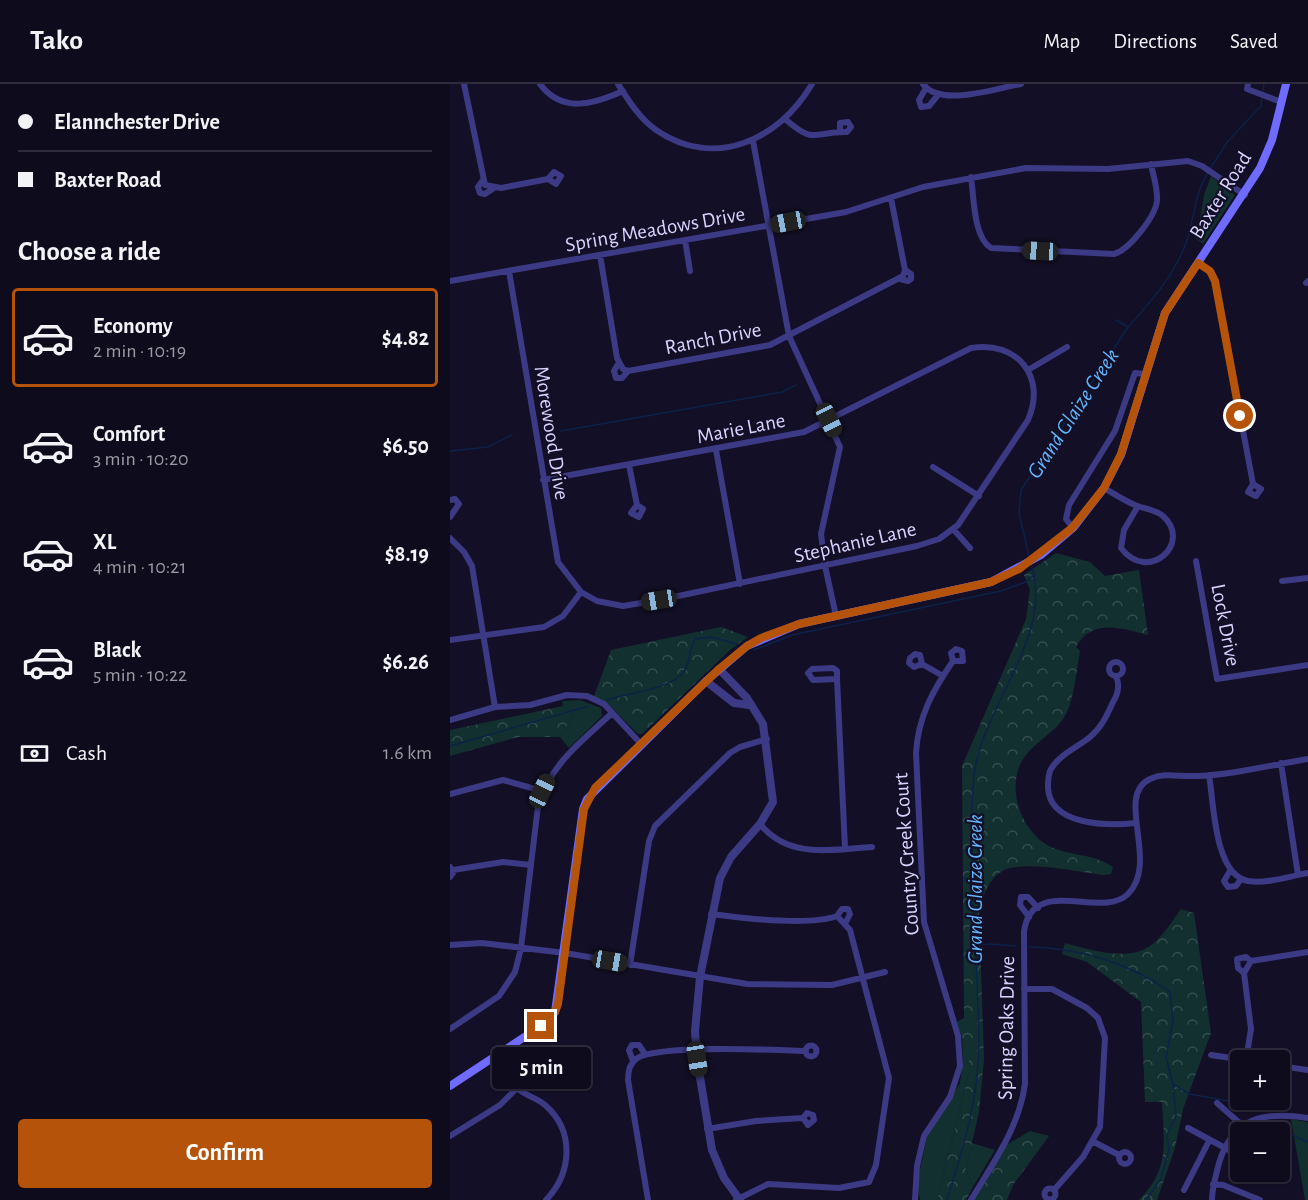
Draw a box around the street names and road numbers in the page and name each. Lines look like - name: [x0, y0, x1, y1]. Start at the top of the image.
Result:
- street label: Baxter Road: [1185, 148, 1255, 242]
- street label: Spring Meadows Drive: [564, 203, 747, 256]
- street label: Ranch Drive: [663, 319, 763, 358]
- street label: Morewood Drive: [531, 365, 572, 501]
- street label: Marie Lane: [695, 410, 787, 447]
- street label: Stephanie Lane: [792, 518, 918, 567]
- street label: Lock Drive: [1207, 582, 1244, 668]
- street label: Country Creek Court: [890, 772, 923, 936]
- street label: Spring Oaks Drive: [995, 956, 1018, 1100]

